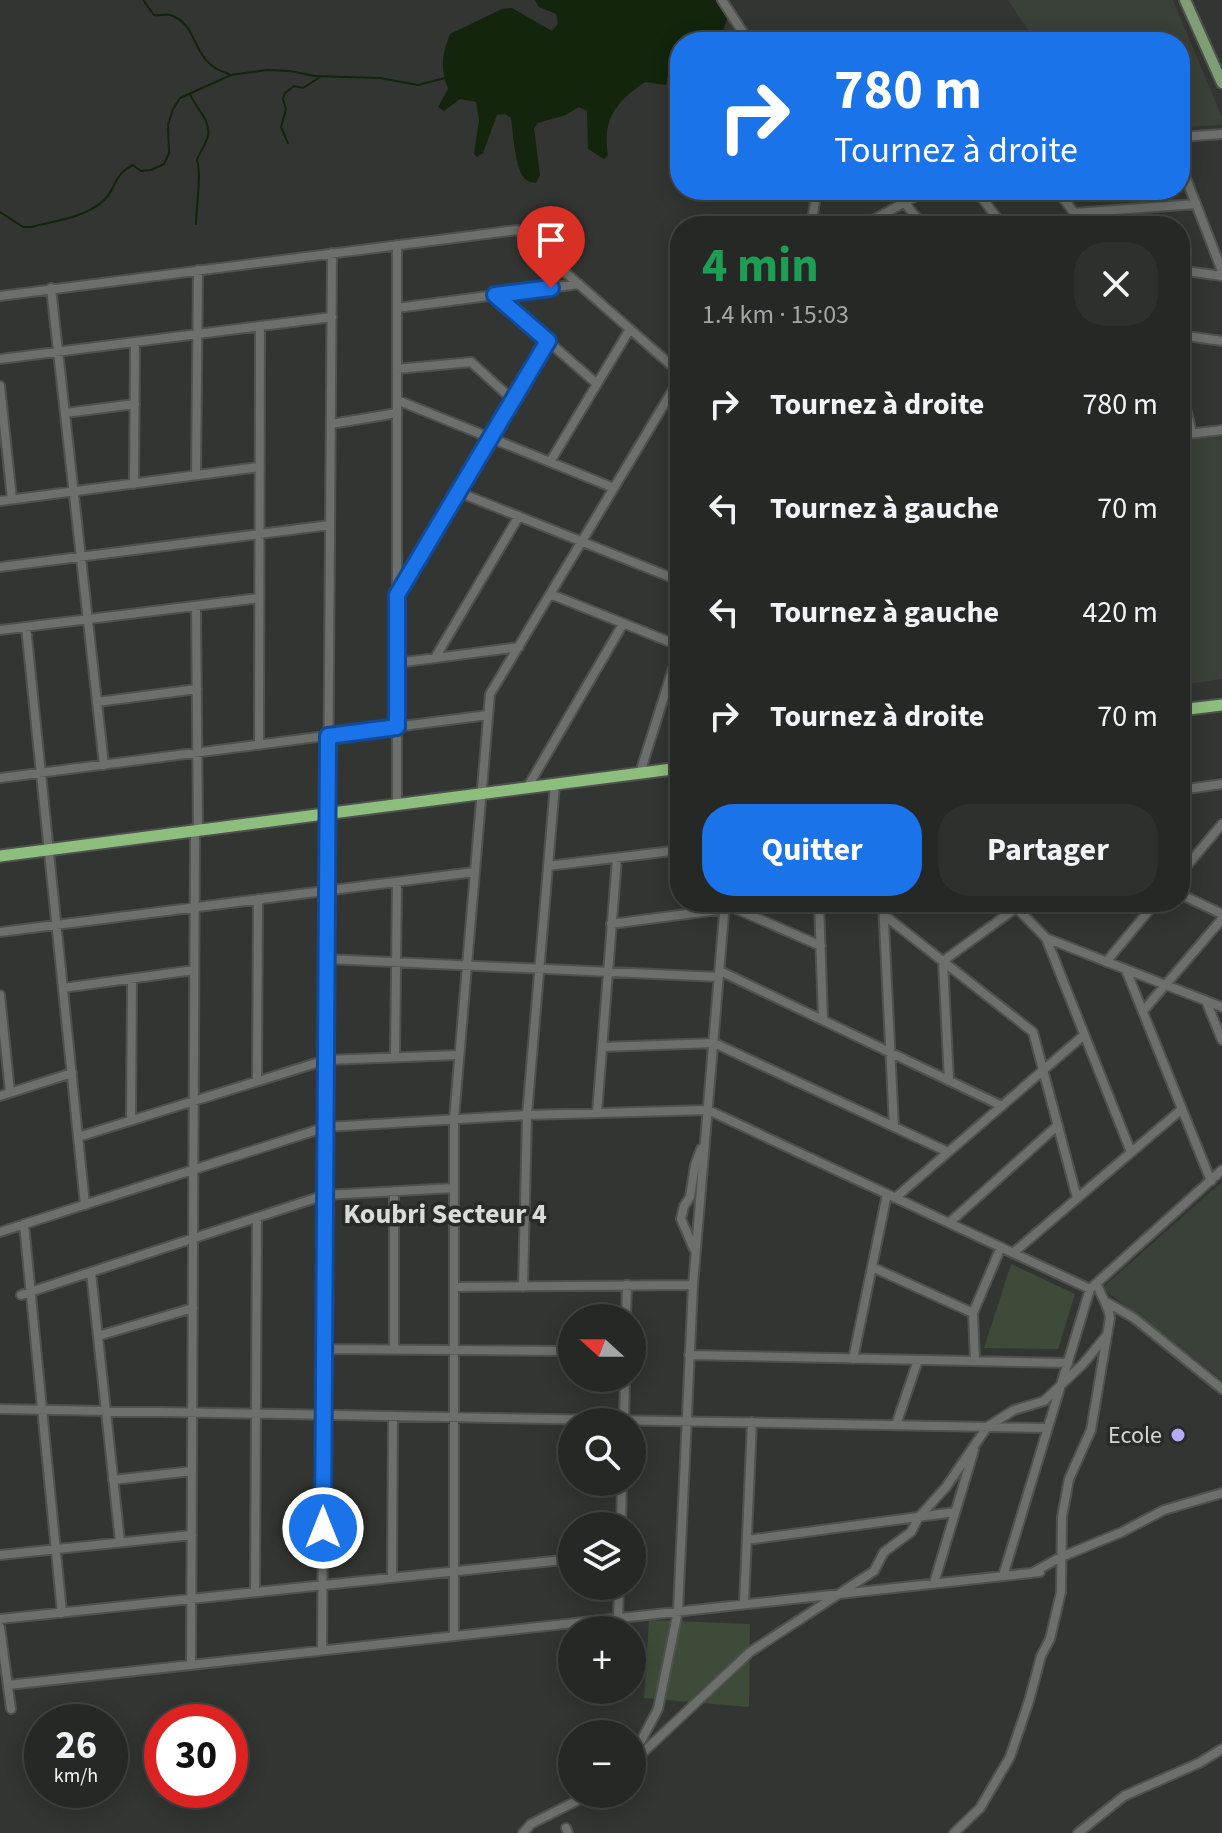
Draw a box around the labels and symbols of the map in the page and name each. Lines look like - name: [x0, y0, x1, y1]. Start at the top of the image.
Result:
- pin: [517, 206, 585, 288]
- district label: Koubri Secteur 4: [343, 1194, 547, 1234]
- north arrow: [558, 1304, 646, 1392]
- place label: Ecole: [1108, 1418, 1162, 1453]
- marker: Ecole: [1169, 1426, 1187, 1444]
- position arrow: [281, 1486, 365, 1570]
- speed limit sign: 30: [144, 1704, 248, 1808]

